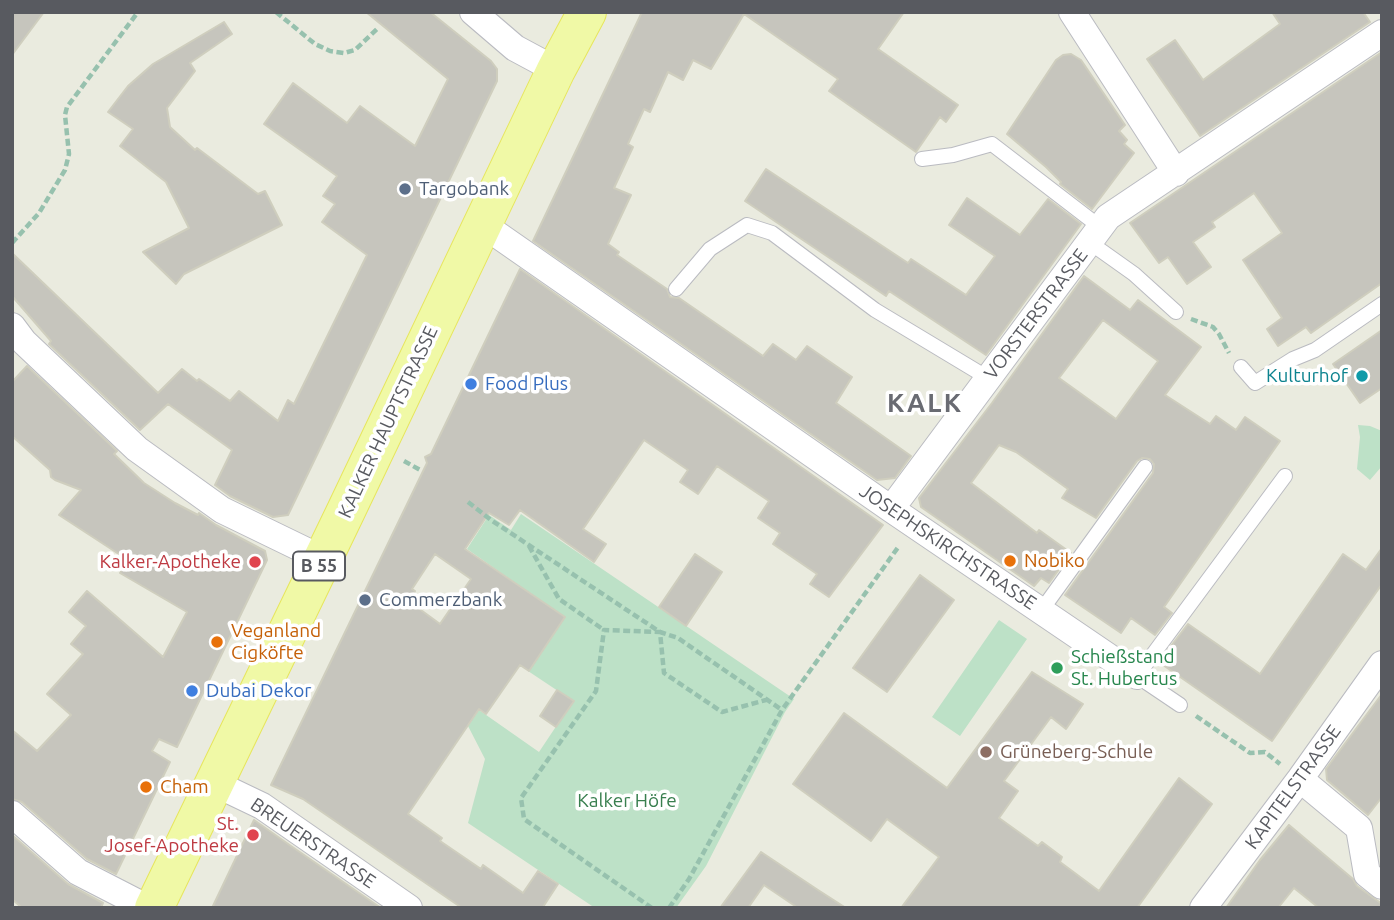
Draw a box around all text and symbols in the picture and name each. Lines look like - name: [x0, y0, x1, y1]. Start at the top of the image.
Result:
- place label: Targobank: [419, 178, 509, 200]
- marker: Targobank: [397, 181, 413, 197]
- street label: VORSTERSTRASSE: [979, 244, 1093, 384]
- street label: KALKER HAUPTSTRASSE: [333, 322, 443, 522]
- place label: Kulturhof: [1266, 365, 1348, 387]
- marker: Kulturhof: [1354, 368, 1370, 384]
- place label: Food Plus: [485, 373, 568, 395]
- marker: Food Plus: [463, 376, 479, 392]
- district label: KALK: [888, 387, 962, 419]
- street label: JOSEPHSKIRCHSTRASSE: [855, 479, 1041, 615]
- place label: Nobiko: [1024, 550, 1085, 572]
- place label: Kalker-Apotheke: [99, 551, 241, 573]
- road number: B 55: [293, 552, 345, 580]
- marker: Nobiko: [1002, 553, 1018, 569]
- marker: Kalker-Apotheke: [247, 554, 263, 570]
- place label: Commerzbank: [379, 589, 502, 611]
- marker: Commerzbank: [357, 592, 373, 608]
- place label: Veganland Cigköfte: [231, 620, 321, 664]
- marker: Veganland Cigköfte: [209, 634, 225, 650]
- place label: Schießstand St. Hubertus: [1071, 646, 1177, 690]
- marker: Schießstand St. Hubertus: [1049, 660, 1065, 676]
- place label: Dubai Dekor: [206, 680, 312, 702]
- marker: Dubai Dekor: [184, 683, 200, 699]
- street label: KAPITELSTRASSE: [1240, 720, 1346, 854]
- place label: Grüneberg-Schule: [1000, 741, 1153, 763]
- marker: Grüneberg-Schule: [978, 744, 994, 760]
- place label: Cham: [160, 776, 209, 798]
- marker: Cham: [138, 779, 154, 795]
- park label: Kalker Höfe: [577, 790, 677, 812]
- street label: BREUERSTRASSE: [246, 793, 380, 893]
- place label: St. Josef-Apotheke: [104, 813, 239, 857]
- marker: St. Josef-Apotheke: [245, 827, 261, 843]

